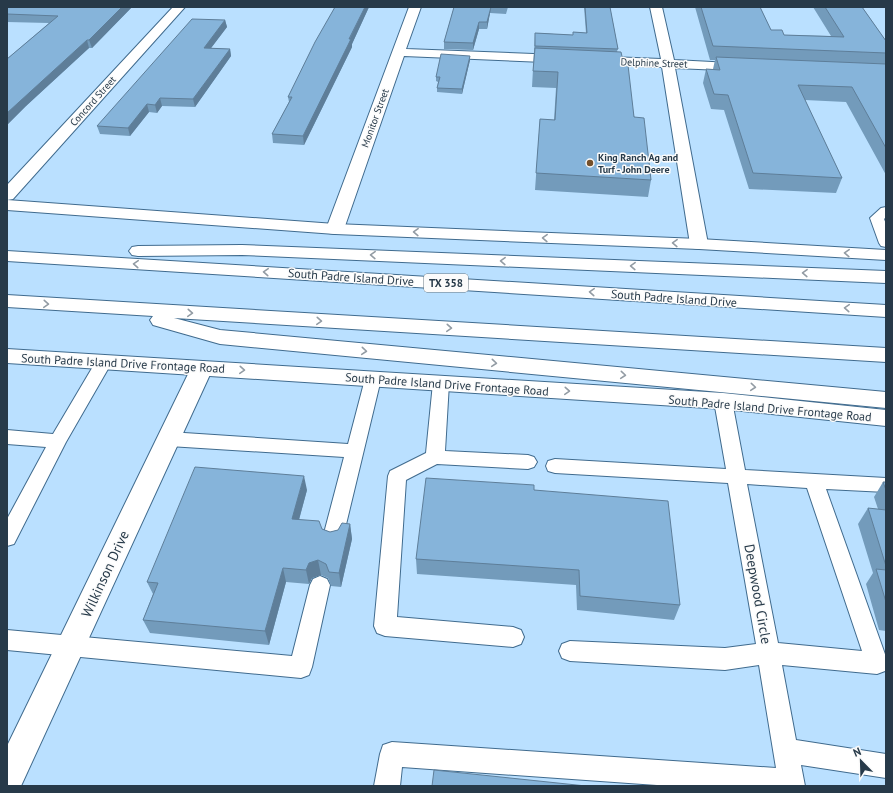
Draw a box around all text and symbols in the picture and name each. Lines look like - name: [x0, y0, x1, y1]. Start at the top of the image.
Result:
- street label: Delphine Street: [620, 55, 688, 71]
- street label: Concord Street: [67, 73, 119, 129]
- street label: Monitor Street: [358, 86, 392, 149]
- place label: King Ranch Ag and Turf - John Deere: [598, 151, 678, 176]
- marker: King Ranch Ag and Turf - John Deere: [585, 158, 595, 168]
- one-way arrow: [413, 228, 419, 237]
- one-way arrow: [542, 234, 548, 242]
- one-way arrow: [672, 239, 678, 248]
- one-way arrow: [844, 248, 850, 257]
- one-way arrow: [370, 251, 376, 260]
- one-way arrow: [500, 256, 506, 265]
- one-way arrow: [133, 260, 139, 268]
- one-way arrow: [630, 262, 636, 270]
- street label: South Padre Island Drive: [287, 265, 415, 289]
- one-way arrow: [263, 268, 269, 277]
- one-way arrow: [802, 269, 808, 278]
- road number: TX 358: [424, 274, 468, 292]
- street label: South Padre Island Drive: [610, 286, 738, 310]
- one-way arrow: [589, 288, 595, 297]
- one-way arrow: [43, 299, 49, 308]
- one-way arrow: [844, 304, 850, 313]
- one-way arrow: [187, 308, 193, 317]
- one-way arrow: [316, 316, 322, 325]
- one-way arrow: [446, 324, 452, 333]
- one-way arrow: [361, 346, 367, 355]
- street label: South Padre Island Drive Frontage Road: [21, 350, 225, 376]
- one-way arrow: [491, 358, 497, 367]
- one-way arrow: [239, 366, 245, 375]
- street label: South Padre Island Drive Frontage Road: [345, 369, 549, 399]
- one-way arrow: [620, 371, 626, 380]
- one-way arrow: [750, 383, 756, 392]
- one-way arrow: [564, 387, 570, 396]
- street label: South Padre Island Drive Frontage Road: [668, 392, 872, 424]
- street label: Wilkinson Drive: [77, 528, 133, 620]
- street label: Deepwood Circle: [740, 543, 776, 645]
- north arrow: [841, 741, 881, 781]
- text: N: [851, 744, 863, 760]

